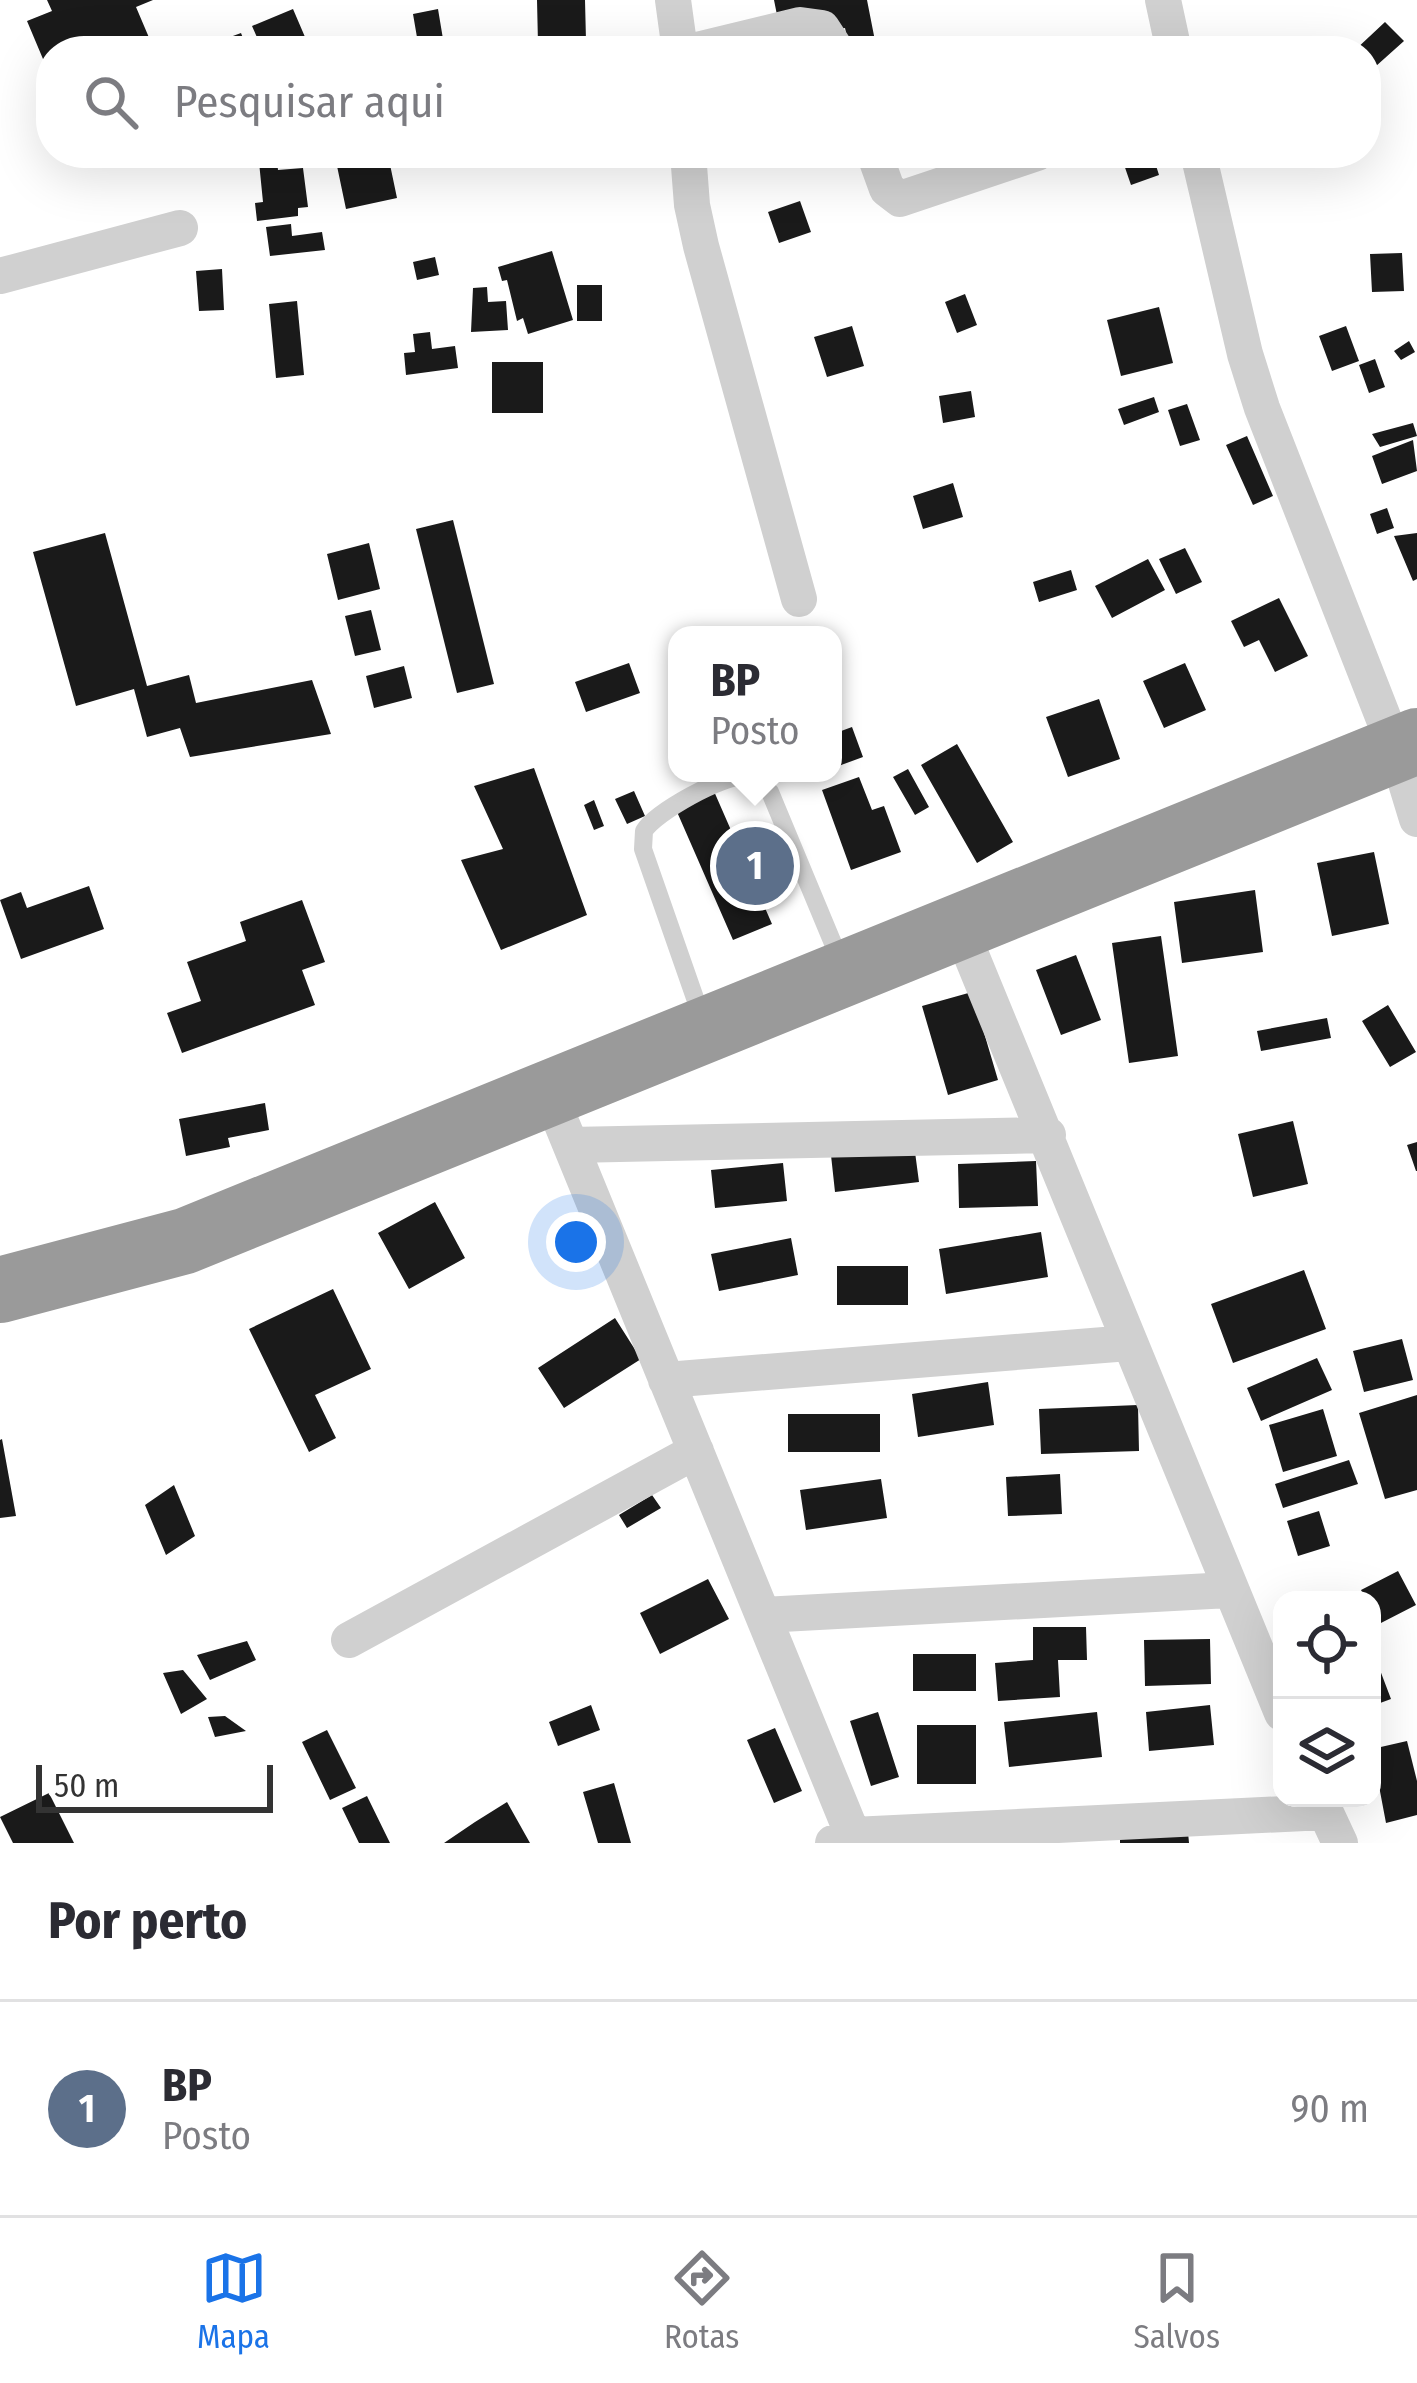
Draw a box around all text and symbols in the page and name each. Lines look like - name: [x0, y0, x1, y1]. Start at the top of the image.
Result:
- search box: [36, 36, 1381, 168]
- icon: search: [78, 69, 144, 135]
- text: Pesquisar aqui: [174, 75, 445, 129]
- popup: [668, 626, 842, 782]
- text: BP: [710, 654, 760, 708]
- text: Posto: [710, 708, 800, 754]
- pin: 1: [716, 821, 794, 911]
- your location: [546, 1212, 606, 1272]
- map controls: [1273, 1591, 1381, 1807]
- button: locate: [1273, 1591, 1381, 1699]
- button: layers: [1273, 1699, 1381, 1807]
- scale bar: [36, 1759, 273, 1812]
- text: 50 m: [54, 1766, 119, 1806]
- text: Por perto: [48, 1890, 247, 1952]
- text: BP: [162, 2059, 212, 2113]
- text: 1: [79, 2086, 95, 2132]
- text: 90 m: [1291, 2086, 1369, 2132]
- text: Posto: [162, 2113, 251, 2159]
- tab: Mapa: [197, 2245, 270, 2357]
- tab: Rotas: [664, 2245, 739, 2357]
- tab: Salvos: [1133, 2245, 1220, 2357]

